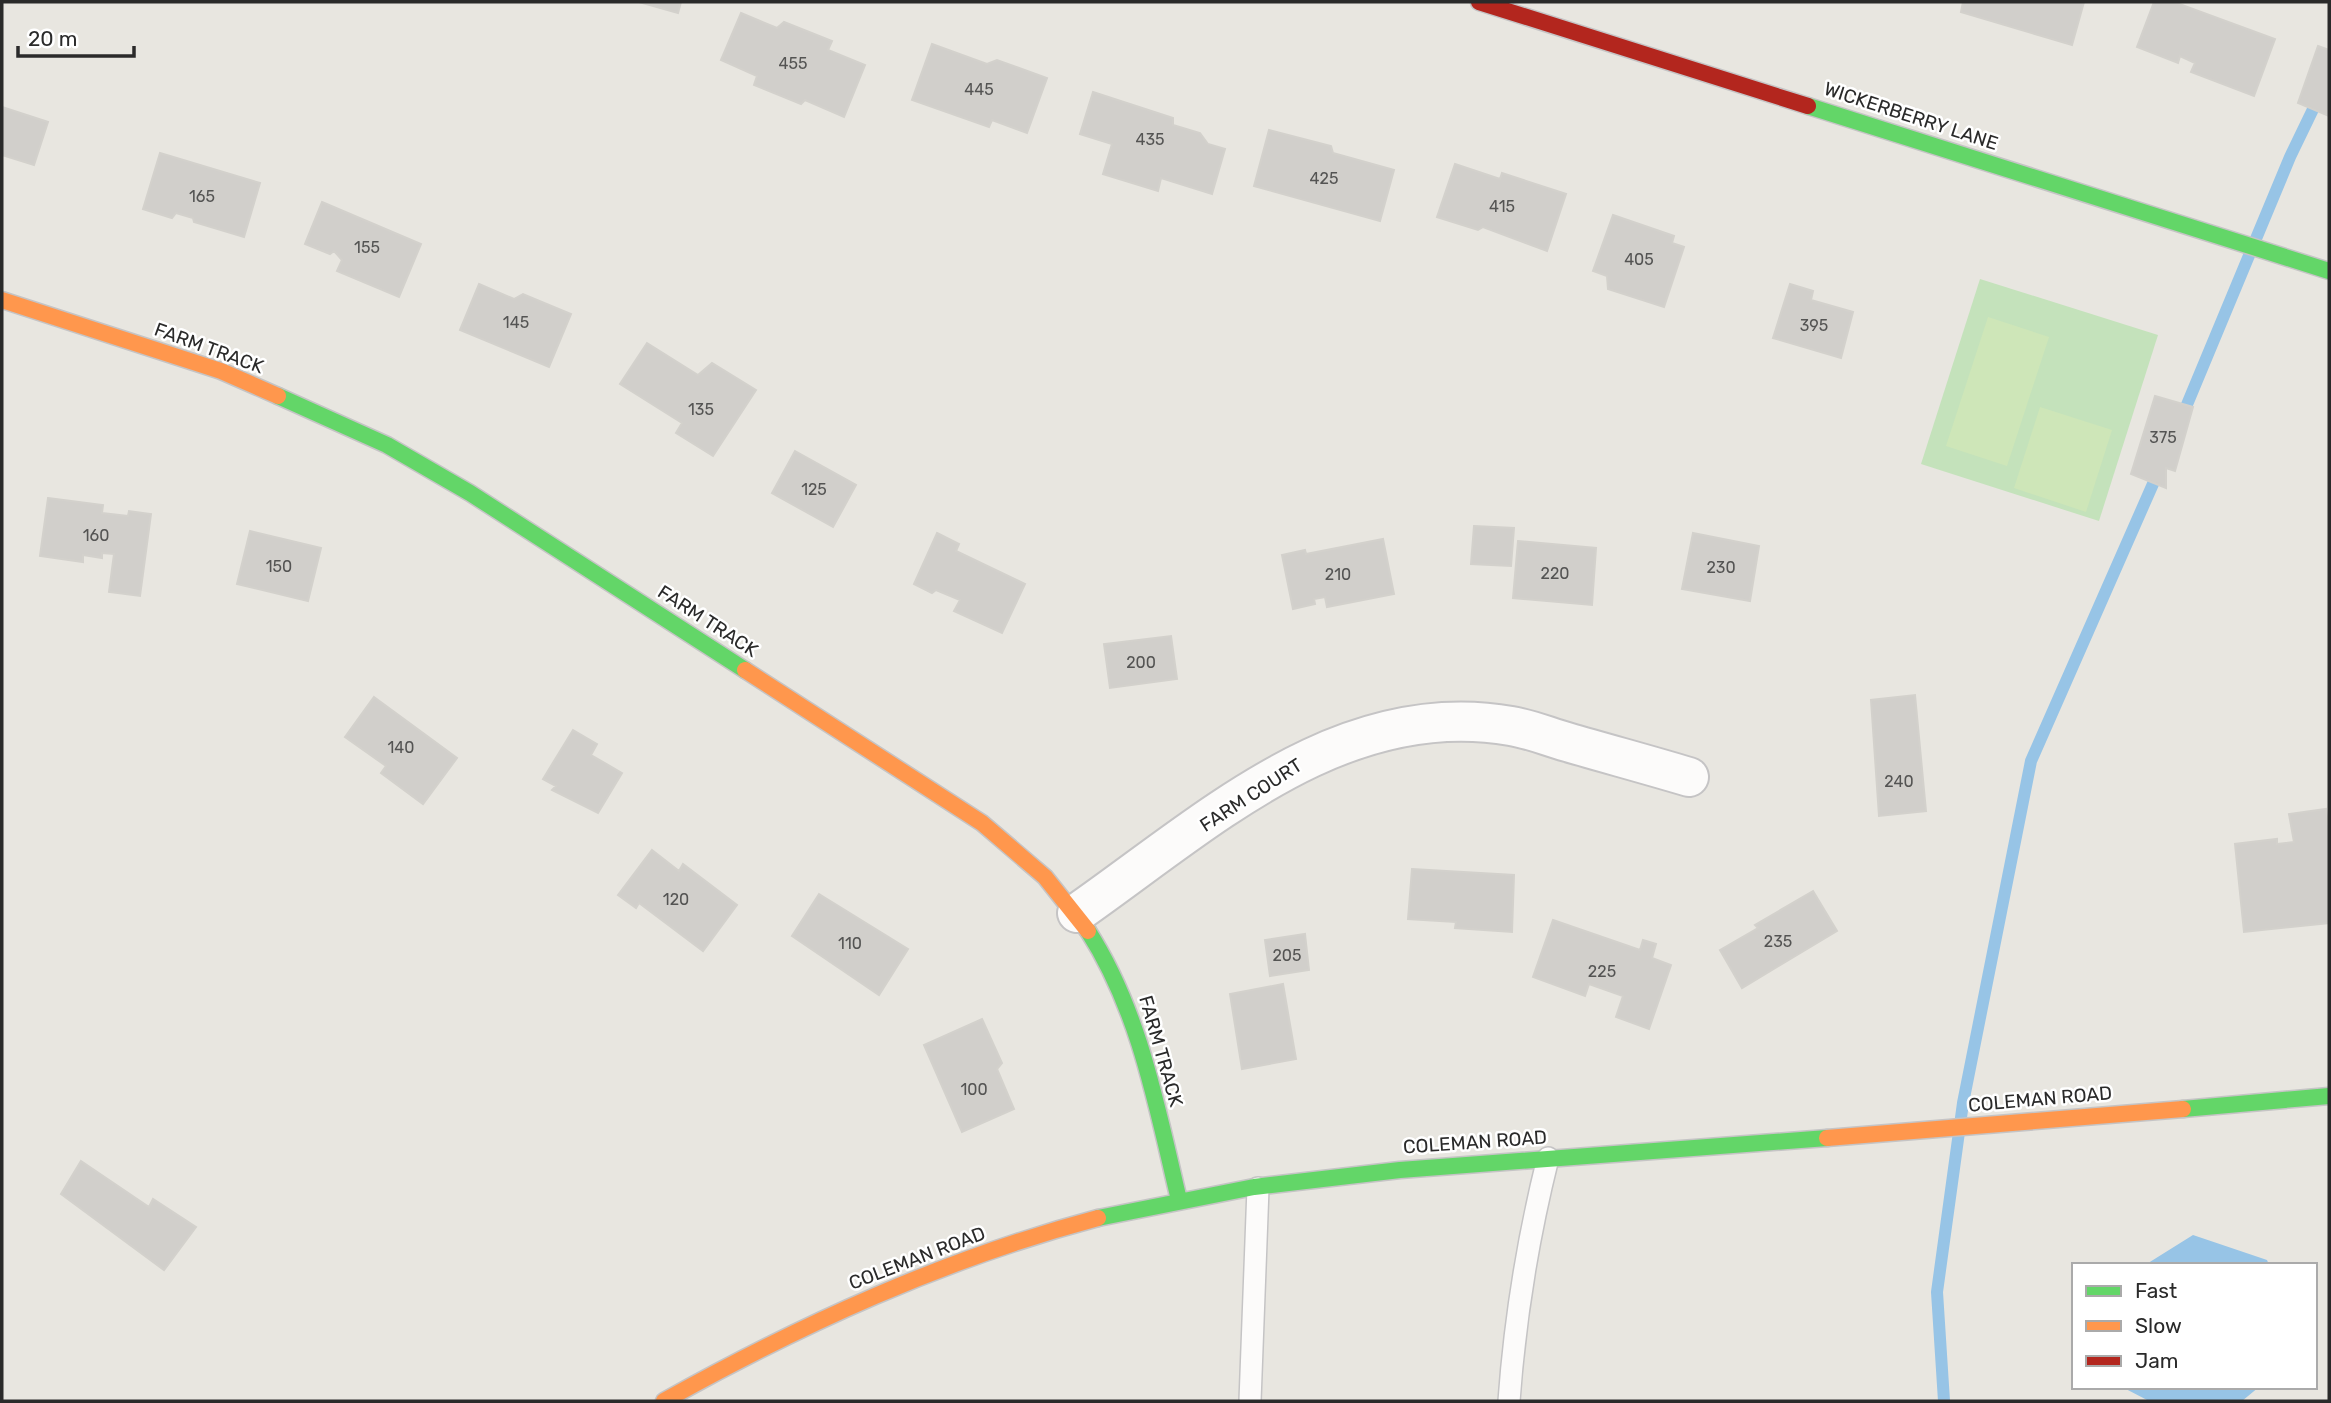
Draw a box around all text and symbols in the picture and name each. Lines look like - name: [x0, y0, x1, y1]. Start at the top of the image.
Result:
- scale bar: [18, 14, 133, 58]
- text: 20 m: [28, 26, 77, 51]
- house number: 455: [779, 54, 807, 73]
- street label: WICKERBERRY LANE: [1821, 77, 2001, 155]
- house number: 445: [964, 80, 994, 99]
- house number: 435: [1135, 130, 1165, 149]
- house number: 425: [1310, 169, 1338, 188]
- house number: 165: [189, 187, 215, 206]
- house number: 415: [1489, 197, 1515, 216]
- house number: 155: [354, 238, 380, 257]
- house number: 405: [1624, 250, 1654, 269]
- house number: 145: [503, 313, 529, 332]
- house number: 395: [1800, 316, 1828, 335]
- street label: FARM TRACK: [151, 318, 267, 379]
- house number: 135: [688, 400, 714, 419]
- house number: 375: [2149, 428, 2177, 447]
- house number: 125: [801, 480, 827, 499]
- house number: 160: [83, 526, 109, 545]
- house number: 150: [266, 557, 292, 576]
- house number: 230: [1706, 558, 1736, 577]
- house number: 220: [1541, 564, 1569, 583]
- house number: 210: [1325, 565, 1351, 584]
- street label: FARM TRACK: [654, 580, 763, 662]
- house number: 200: [1126, 653, 1156, 672]
- house number: 140: [388, 738, 414, 757]
- street label: FARM COURT: [1196, 753, 1306, 837]
- house number: 240: [1884, 772, 1914, 791]
- house number: 120: [663, 890, 689, 909]
- house number: 235: [1764, 932, 1792, 951]
- house number: 110: [838, 934, 862, 953]
- house number: 205: [1272, 946, 1302, 965]
- house number: 225: [1588, 962, 1616, 981]
- street label: FARM TRACK: [1134, 993, 1188, 1110]
- house number: 100: [960, 1080, 988, 1099]
- street label: COLEMAN ROAD: [1967, 1081, 2113, 1117]
- street label: COLEMAN ROAD: [1402, 1125, 1548, 1159]
- street label: COLEMAN ROAD: [846, 1221, 988, 1295]
- legend: [2072, 1263, 2317, 1389]
- text: Fast: [2135, 1278, 2177, 1303]
- text: Slow: [2135, 1313, 2182, 1338]
- text: Jam: [2135, 1348, 2179, 1373]

